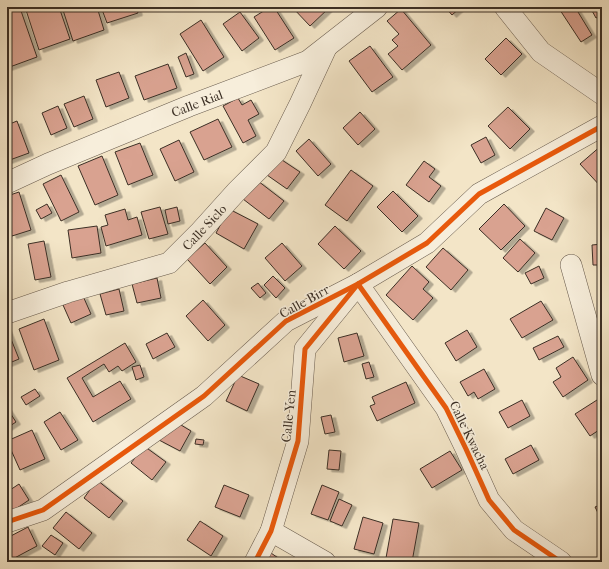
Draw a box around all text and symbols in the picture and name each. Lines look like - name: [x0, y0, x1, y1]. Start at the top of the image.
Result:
- street label: Calle Rial: [169, 87, 225, 120]
- street label: Calle Siclo: [179, 201, 230, 253]
- street label: Calle Birr: [277, 281, 332, 321]
- street label: Calle Yen: [278, 389, 299, 443]
- street label: Calle Kwacha: [447, 399, 493, 473]

